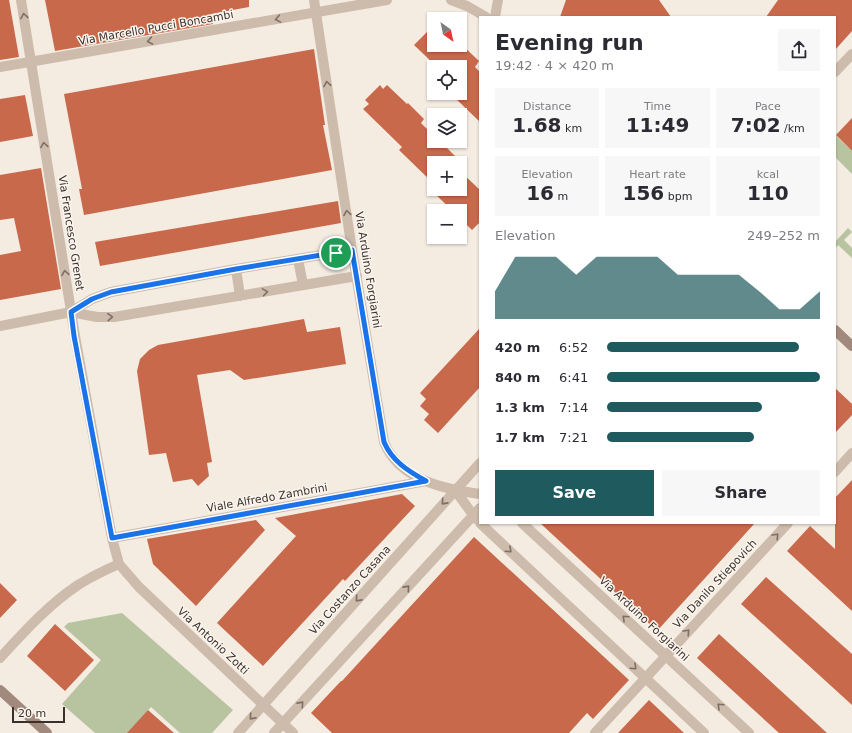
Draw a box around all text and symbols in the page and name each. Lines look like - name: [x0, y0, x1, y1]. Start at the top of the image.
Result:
- street label: Via Marcello Pucci Boncambi: [78, 8, 234, 48]
- north arrow: [427, 12, 467, 52]
- map controls: [427, 12, 467, 244]
- one-way arrow: [20, 13, 29, 20]
- one-way arrow: [274, 14, 281, 23]
- button: share: [778, 29, 820, 71]
- text: Evening run: [495, 30, 644, 55]
- one-way arrow: [146, 37, 153, 45]
- text: 19:42 · 4 × 420 m: [495, 58, 614, 73]
- button: locate: [427, 60, 467, 100]
- one-way arrow: [323, 81, 332, 87]
- text: Distance: [523, 100, 571, 113]
- text: Time: [644, 100, 671, 113]
- text: Pace: [755, 100, 781, 113]
- button: layers: [427, 108, 467, 148]
- text: 1.68: [512, 113, 562, 137]
- text: 11:49: [626, 113, 689, 137]
- text: 7:02: [731, 113, 781, 137]
- text: km: [562, 122, 582, 135]
- text: /km: [781, 122, 805, 135]
- one-way arrow: [41, 142, 49, 148]
- button: +: [427, 156, 467, 196]
- text: Elevation: [522, 168, 573, 181]
- text: Heart rate: [629, 168, 686, 181]
- text: kcal: [757, 168, 779, 181]
- street label: Via Francesco Grenet: [55, 174, 87, 292]
- text: 16: [526, 181, 554, 205]
- text: 156: [623, 181, 664, 205]
- text: 110: [747, 181, 789, 205]
- text: m: [554, 190, 568, 203]
- text: bpm: [664, 190, 692, 203]
- button: −: [427, 204, 467, 244]
- one-way arrow: [343, 210, 352, 216]
- street label: Via Arduino Forgiarini: [352, 211, 384, 329]
- text: Elevation: [495, 228, 555, 243]
- text: 249–252 m: [747, 228, 820, 243]
- pin: [319, 236, 353, 270]
- icon: arrive: [325, 242, 347, 264]
- one-way arrow: [61, 270, 70, 276]
- one-way arrow: [262, 288, 269, 296]
- one-way arrow: [107, 313, 113, 321]
- text: 420 m: [495, 340, 540, 355]
- text: 6:52: [559, 340, 588, 355]
- text: 840 m: [495, 370, 540, 385]
- text: 6:41: [559, 370, 588, 385]
- text: 1.3 km: [495, 400, 545, 415]
- text: 7:14: [559, 400, 588, 415]
- text: 1.7 km: [495, 430, 545, 445]
- text: 7:21: [559, 430, 588, 445]
- button: Save: [495, 470, 654, 516]
- button: Share: [662, 470, 820, 516]
- street label: Viale Alfredo Zambrini: [205, 481, 329, 515]
- one-way arrow: [442, 498, 449, 505]
- one-way arrow: [771, 534, 778, 541]
- street label: Via Danilo Stiepovich: [671, 537, 760, 631]
- street label: Via Costanzo Casana: [307, 543, 393, 637]
- one-way arrow: [504, 545, 512, 552]
- street label: Via Arduino Forgiarini: [596, 574, 692, 664]
- one-way arrow: [403, 585, 410, 592]
- one-way arrow: [355, 594, 362, 602]
- street label: Via Antonio Zotti: [175, 605, 251, 677]
- one-way arrow: [622, 615, 630, 623]
- one-way arrow: [683, 629, 690, 637]
- one-way arrow: [629, 662, 637, 670]
- one-way arrow: [296, 701, 303, 709]
- one-way arrow: [718, 704, 725, 711]
- scale bar: [12, 705, 65, 724]
- text: 20 m: [18, 707, 46, 720]
- one-way arrow: [250, 712, 257, 720]

